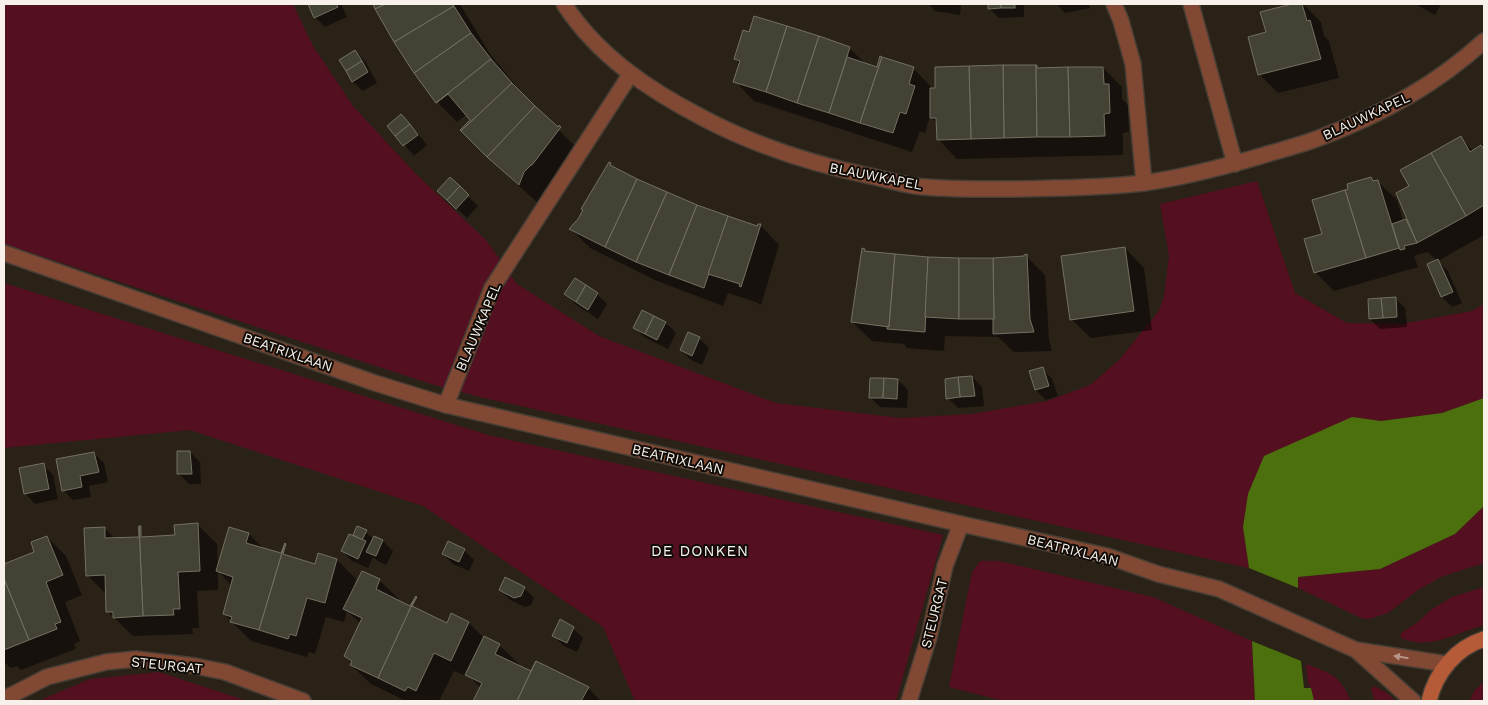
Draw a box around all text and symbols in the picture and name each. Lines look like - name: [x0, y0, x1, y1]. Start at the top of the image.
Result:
- street label: BLAUWKAPEL: [1320, 89, 1412, 143]
- street label: BLAUWKAPEL: [828, 159, 924, 193]
- street label: BLAUWKAPEL: [452, 281, 504, 373]
- street label: BEATRIXLAAN: [241, 329, 335, 375]
- street label: BEATRIXLAAN: [631, 441, 725, 477]
- street label: BEATRIXLAAN: [1026, 531, 1120, 569]
- district label: DE DONKEN: [651, 542, 749, 560]
- street label: STEURGAT: [918, 576, 951, 650]
- street label: STEURGAT: [131, 653, 204, 677]
- one-way arrow: [1393, 653, 1409, 661]

